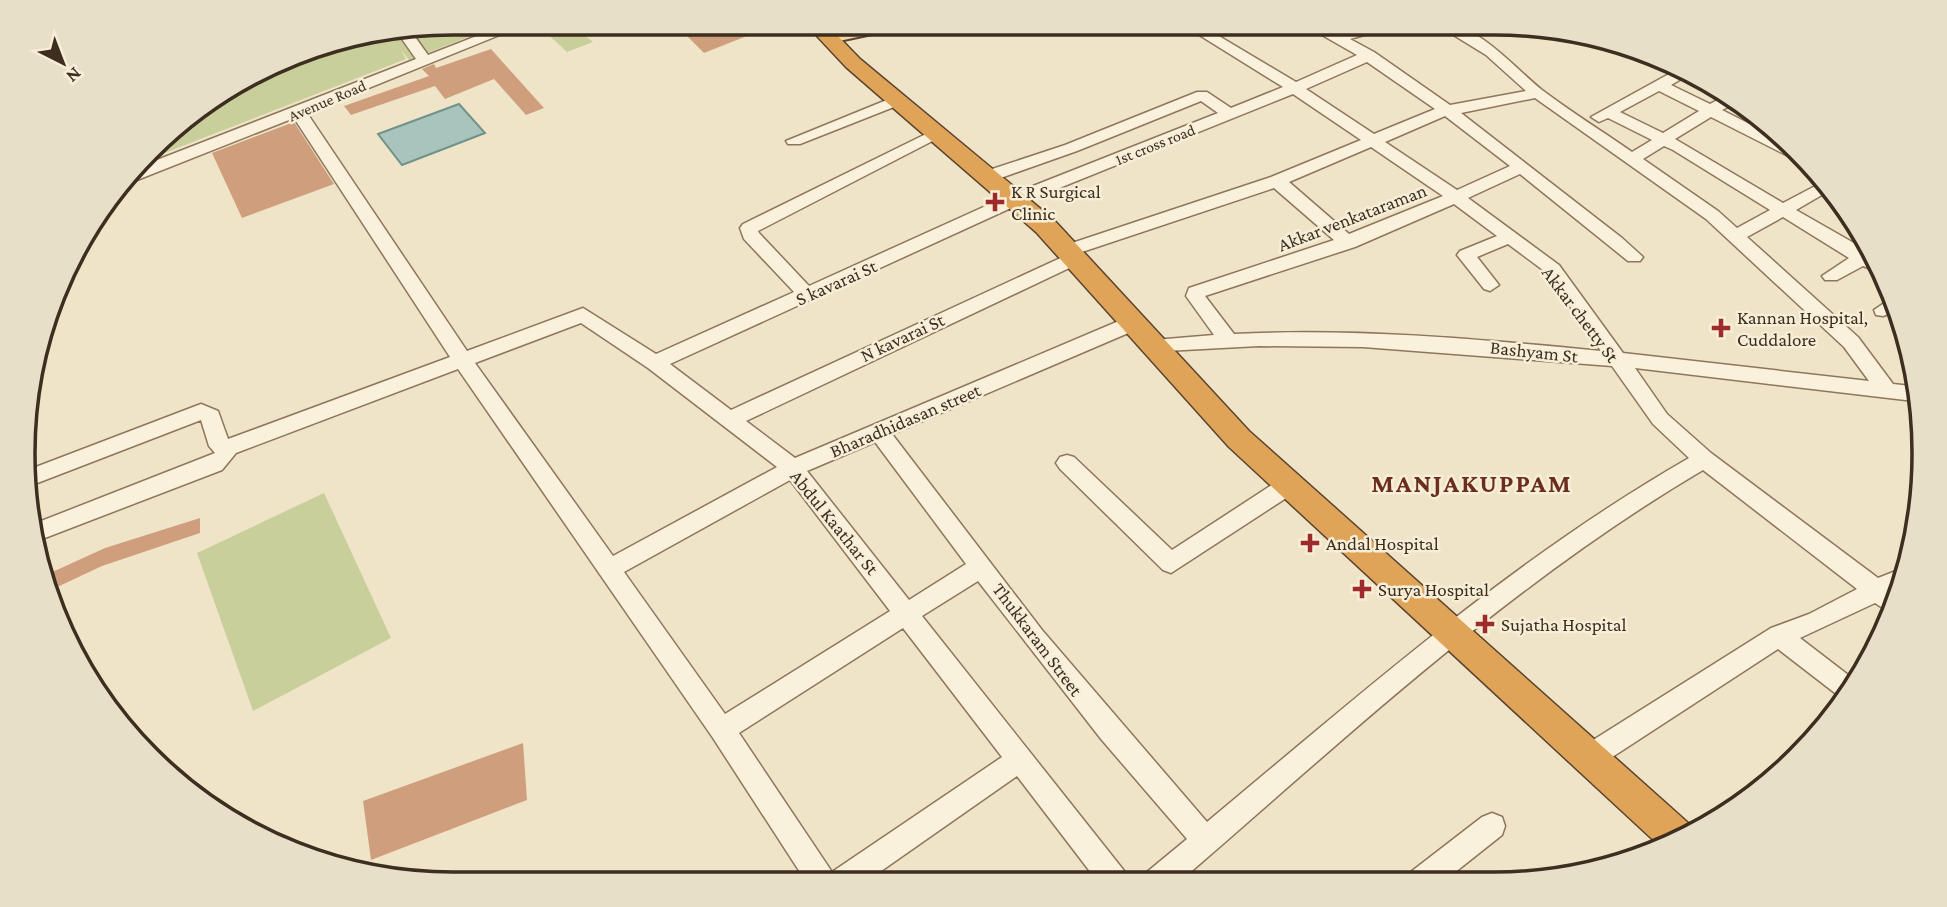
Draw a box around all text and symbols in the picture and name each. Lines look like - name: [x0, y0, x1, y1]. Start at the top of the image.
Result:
- north arrow: [28, 28, 98, 98]
- text: N: [62, 63, 86, 87]
- street label: Avenue Road: [286, 76, 369, 124]
- street label: 1st cross road: [1113, 121, 1198, 168]
- street label: Akkar venkataraman: [1275, 179, 1429, 255]
- place label: K R Surgical Clinic: [1011, 181, 1101, 224]
- marker: K R Surgical Clinic: [985, 192, 1005, 212]
- street label: S kavarai St: [792, 255, 881, 310]
- street label: Akkar chetty St: [1538, 262, 1624, 367]
- place label: Kannan Hospital, Cuddalore: [1737, 307, 1868, 350]
- street label: N kavarai St: [857, 309, 948, 366]
- marker: Kannan Hospital, Cuddalore: [1711, 318, 1731, 338]
- street label: Bashyam St: [1489, 336, 1580, 367]
- street label: Bharadhidasan street: [827, 379, 984, 462]
- street label: Abdul Kaathar St: [786, 466, 884, 579]
- district label: MANJAKUPPAM: [1371, 469, 1573, 498]
- marker: Andal Hospital: [1300, 533, 1320, 553]
- place label: Andal Hospital: [1326, 533, 1439, 554]
- street label: Thukkaram Street: [988, 579, 1087, 700]
- marker: Surya Hospital: [1352, 579, 1372, 599]
- place label: Surya Hospital: [1378, 579, 1489, 600]
- marker: Sujatha Hospital: [1475, 614, 1495, 634]
- place label: Sujatha Hospital: [1501, 614, 1627, 636]

